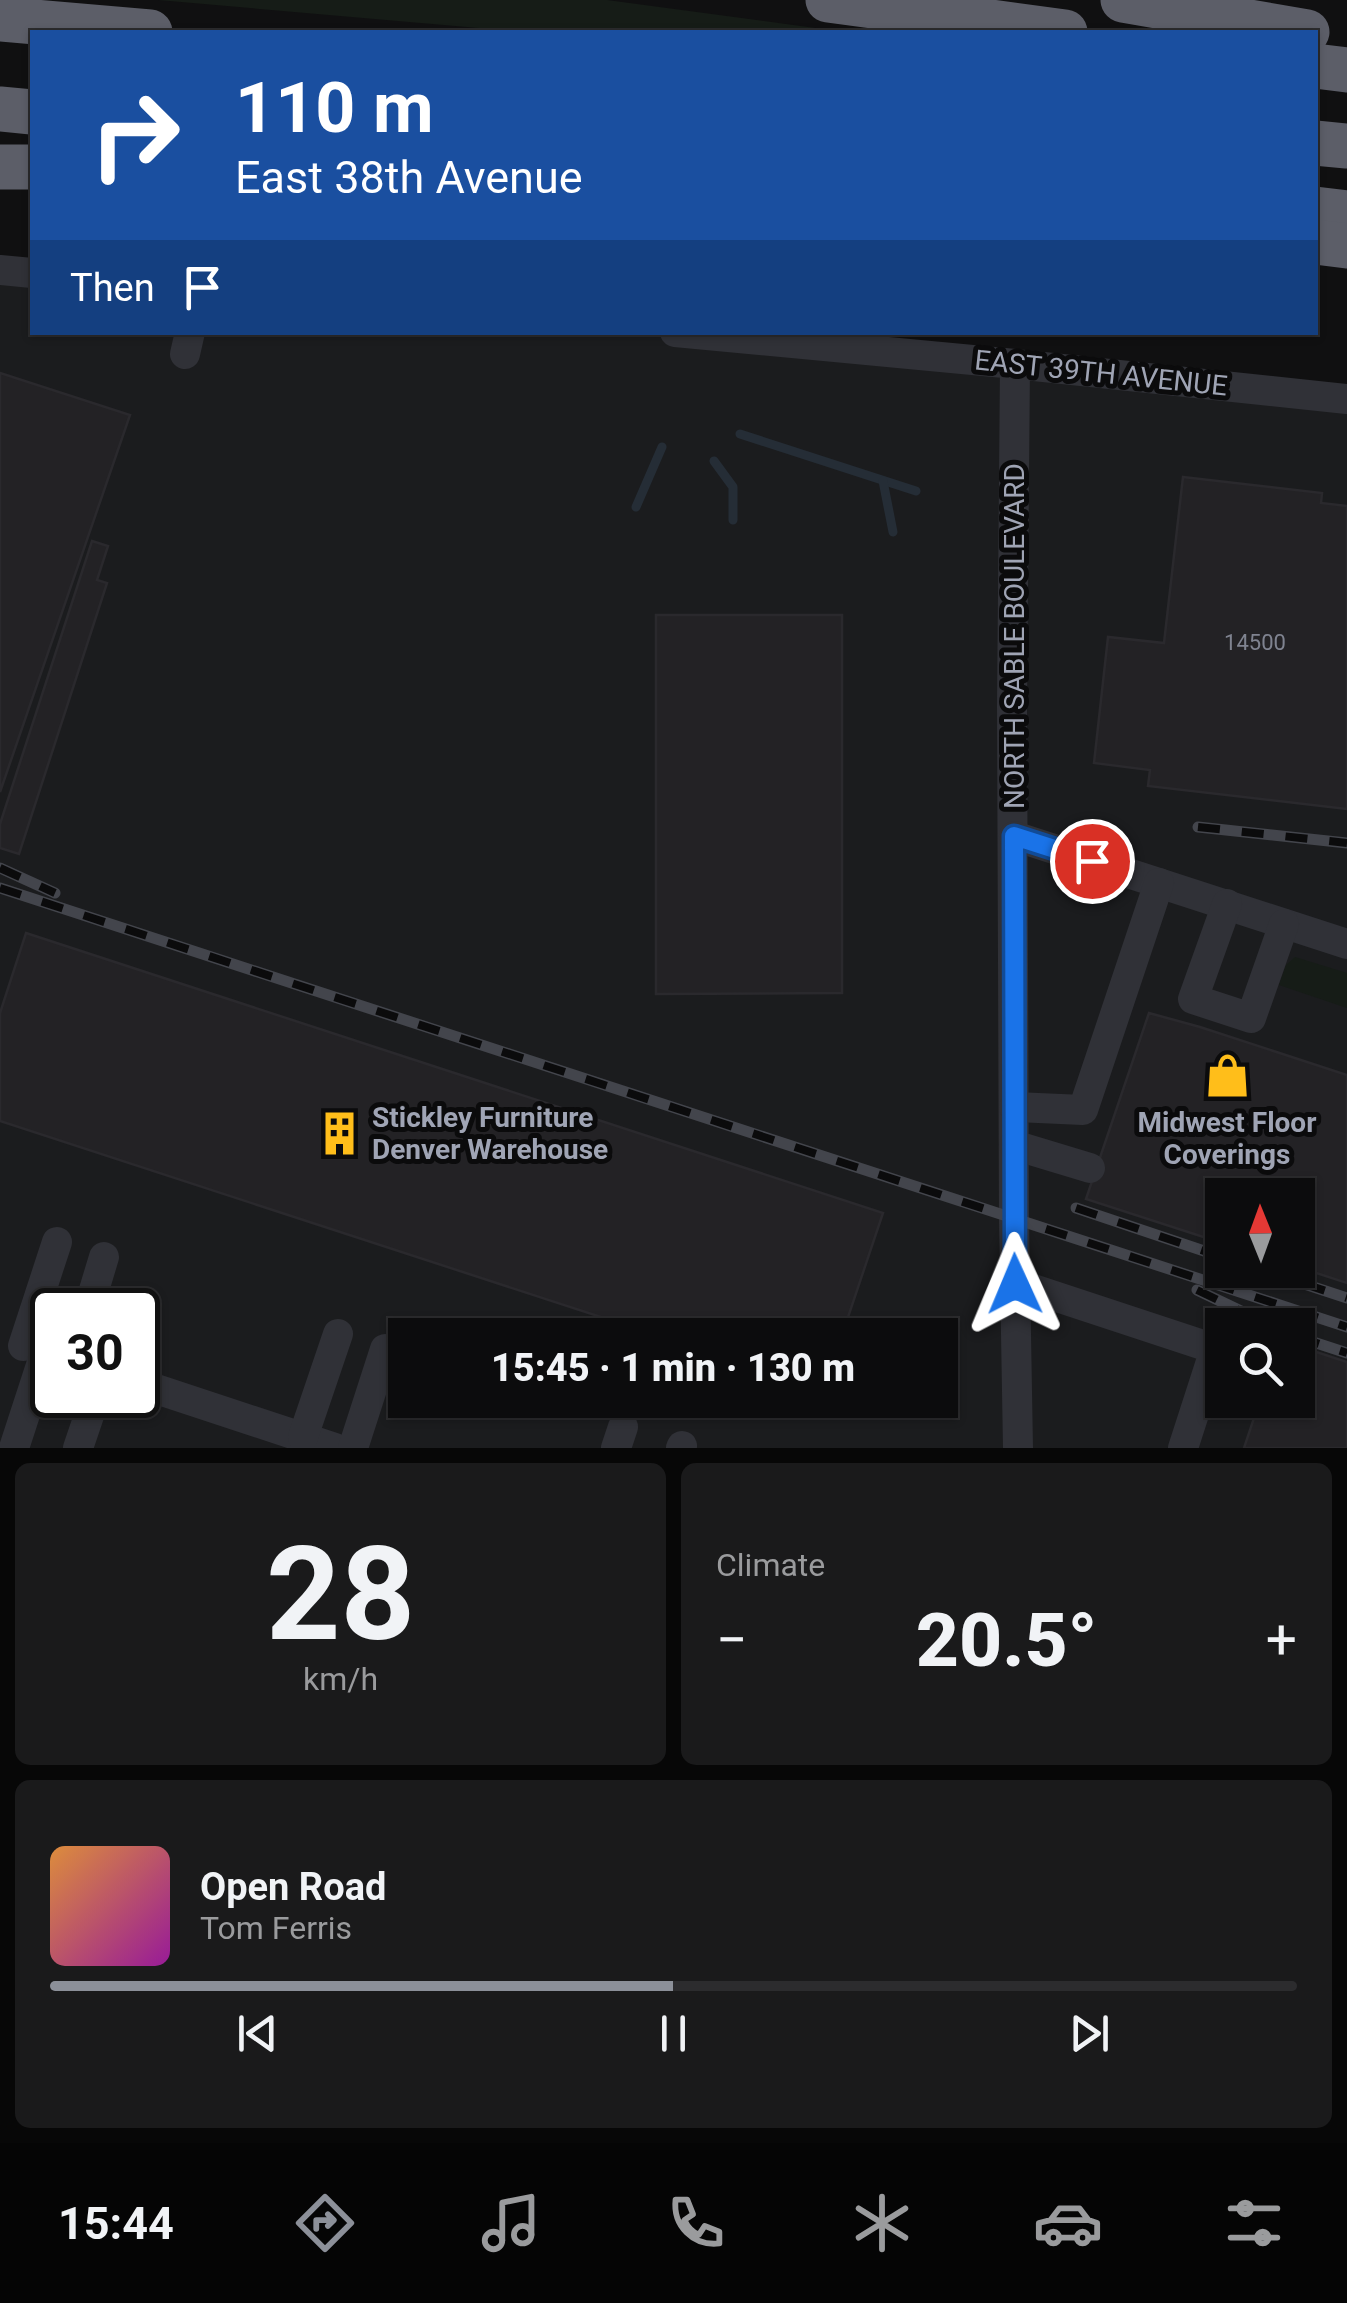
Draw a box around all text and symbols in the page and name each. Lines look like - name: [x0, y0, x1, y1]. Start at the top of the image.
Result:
- text: 110 m: [235, 67, 434, 149]
- icon: right: [70, 70, 200, 200]
- text: East 38th Avenue: [235, 151, 583, 204]
- icon: arrive: [175, 260, 230, 315]
- text: Then: [70, 266, 155, 310]
- street label: EAST 39TH AVENUE: [973, 343, 1229, 403]
- street label: NORTH SABLE BOULEVARD: [998, 463, 1031, 809]
- house number: 14500: [1224, 630, 1286, 655]
- pin: [1050, 819, 1135, 904]
- icon: arrive: [1065, 834, 1120, 889]
- shop icon: Midwest Floor Coverings: [1203, 1052, 1251, 1100]
- place label: Stickley Furniture Denver Warehouse: [372, 1101, 608, 1166]
- place label: Midwest Floor Coverings: [1138, 1106, 1316, 1171]
- building icon: Stickley Furniture Denver Warehouse: [315, 1109, 363, 1157]
- north arrow: [1205, 1178, 1315, 1288]
- map controls: [1205, 1178, 1315, 1418]
- position arrow: [963, 1232, 1067, 1336]
- speed limit sign: 30: [30, 1288, 160, 1418]
- button: search: [1205, 1308, 1315, 1418]
- text: 15:45 · 1 min · 130 m: [491, 1346, 855, 1390]
- text: 28: [266, 1518, 415, 1671]
- text: Climate: [716, 1546, 825, 1584]
- text: 20.5°: [916, 1596, 1097, 1684]
- text: −: [716, 1608, 747, 1672]
- text: +: [1266, 1608, 1297, 1672]
- text: km/h: [303, 1660, 378, 1698]
- text: Open Road: [200, 1865, 386, 1909]
- text: Tom Ferris: [200, 1909, 352, 1947]
- icon: previous: [230, 2006, 285, 2061]
- icon: pause: [646, 2006, 701, 2061]
- icon: next: [1062, 2006, 1117, 2061]
- icon: directions: [290, 2188, 360, 2258]
- icon: music: [476, 2188, 546, 2258]
- icon: phone: [661, 2188, 731, 2258]
- icon: climate: [847, 2188, 917, 2258]
- icon: car: [1033, 2188, 1103, 2258]
- icon: filters: [1219, 2188, 1289, 2258]
- text: 15:44: [58, 2197, 174, 2250]

